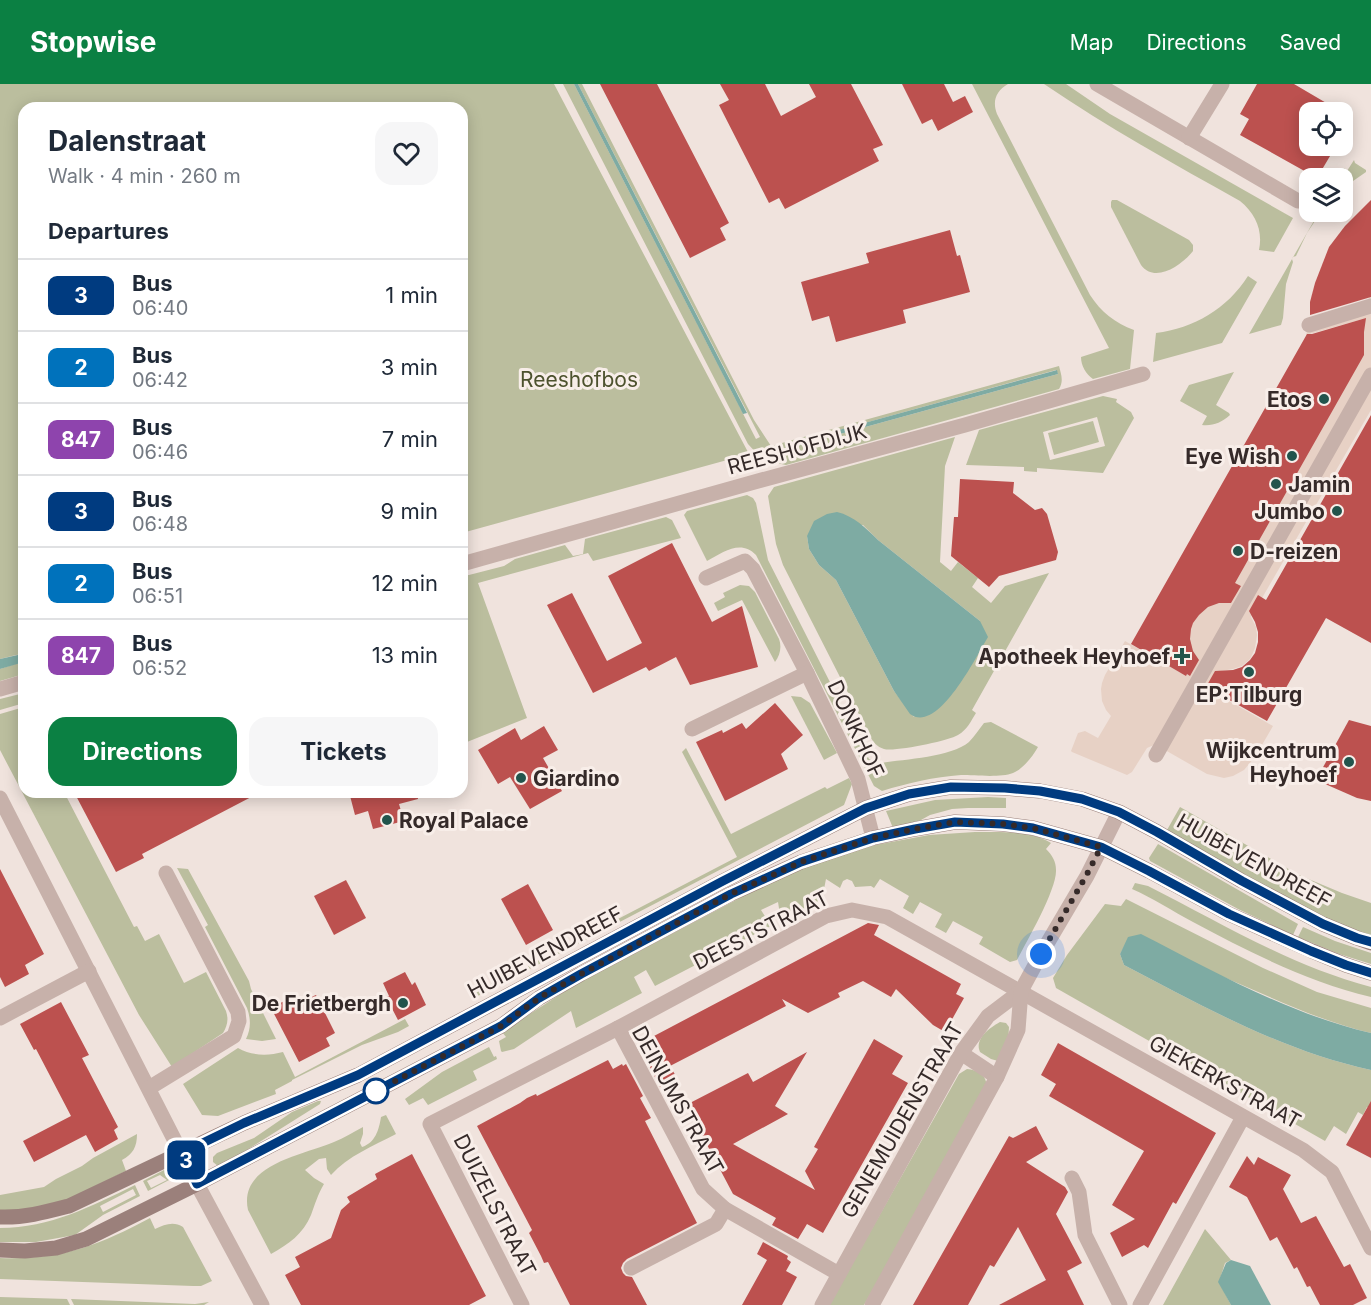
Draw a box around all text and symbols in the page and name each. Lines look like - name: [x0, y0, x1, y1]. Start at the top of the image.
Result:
- text: Stopwise: [30, 25, 157, 59]
- text: Map: [1070, 30, 1113, 55]
- text: Directions: [1146, 30, 1247, 55]
- text: Saved: [1280, 30, 1341, 55]
- map controls: [1299, 102, 1353, 222]
- button: locate: [1299, 102, 1353, 156]
- button: heart: [375, 122, 438, 185]
- text: Dalenstraat: [48, 124, 206, 158]
- text: Walk · 4 min · 260 m: [48, 164, 241, 188]
- button: layers: [1299, 168, 1353, 222]
- text: Departures: [48, 218, 169, 244]
- text: Bus: [132, 270, 173, 296]
- text: 1 min: [385, 282, 438, 308]
- text: 3: [74, 283, 88, 308]
- text: 06:40: [132, 296, 188, 320]
- text: Bus: [132, 342, 173, 368]
- text: 3 min: [381, 354, 438, 380]
- text: 2: [74, 355, 88, 380]
- park label: Reeshofbos: [520, 367, 638, 392]
- text: 06:42: [132, 368, 188, 392]
- place label: Etos: [1267, 387, 1312, 412]
- marker: Etos: [1317, 392, 1331, 406]
- text: Bus: [132, 414, 173, 440]
- street label: REESHOFDIJK: [725, 418, 869, 480]
- text: 7 min: [382, 426, 438, 452]
- text: 847: [61, 427, 101, 452]
- text: 06:46: [132, 440, 188, 464]
- place label: Eye Wish: [1185, 444, 1280, 469]
- marker: Eye Wish: [1285, 449, 1299, 463]
- place label: Jamin: [1288, 472, 1350, 497]
- marker: Jamin: [1269, 477, 1283, 491]
- text: Bus: [132, 486, 173, 512]
- text: 9 min: [381, 498, 438, 524]
- text: 3: [74, 499, 88, 524]
- place label: Jumbo: [1254, 499, 1325, 524]
- marker: Jumbo: [1330, 504, 1344, 518]
- text: 06:48: [132, 512, 188, 536]
- place label: D-reizen: [1250, 539, 1338, 564]
- marker: D-reizen: [1231, 544, 1245, 558]
- text: Bus: [132, 558, 173, 584]
- text: 12 min: [372, 570, 438, 596]
- text: 2: [74, 571, 88, 596]
- text: 06:51: [132, 584, 183, 608]
- text: Bus: [132, 630, 173, 656]
- text: 13 min: [372, 642, 438, 668]
- text: 847: [61, 643, 101, 668]
- place label: Apotheek Heyhoef: [978, 644, 1171, 669]
- marker: Apotheek Heyhoef: [1175, 649, 1189, 663]
- text: 06:52: [132, 656, 187, 680]
- marker: EP:Tilburg: [1242, 665, 1256, 679]
- street label: DONKHOF: [822, 676, 890, 782]
- place label: EP:Tilburg: [1196, 682, 1302, 707]
- button: Directions: [48, 717, 237, 786]
- button: Tickets: [249, 717, 438, 786]
- place label: Wijkcentrum Heyhoef: [1206, 738, 1338, 787]
- marker: Wijkcentrum Heyhoef: [1342, 755, 1356, 769]
- place label: Giardino: [533, 766, 620, 791]
- marker: Giardino: [514, 771, 528, 785]
- place label: Royal Palace: [399, 808, 529, 833]
- street label: HUIBEVENDREEF: [1173, 808, 1335, 914]
- marker: Royal Palace: [380, 813, 394, 827]
- street label: DEESTSTRAAT: [689, 885, 833, 975]
- street label: HUIBEVENDREEF: [463, 900, 627, 1004]
- your location: [1026, 939, 1056, 969]
- place label: De Frietbergh: [252, 991, 391, 1016]
- marker: De Frietbergh: [396, 996, 410, 1010]
- street label: GENEMUIDENSTRAAT: [836, 1018, 968, 1222]
- street label: DEINUMSTRAAT: [627, 1022, 729, 1178]
- street label: GIEKERKSTRAAT: [1145, 1030, 1305, 1134]
- unlabelled marker: [363, 1078, 389, 1104]
- street label: DUIZELSTRAAT: [449, 1130, 541, 1280]
- line badge: 3: [166, 1140, 206, 1180]
- text: 3: [179, 1148, 193, 1173]

